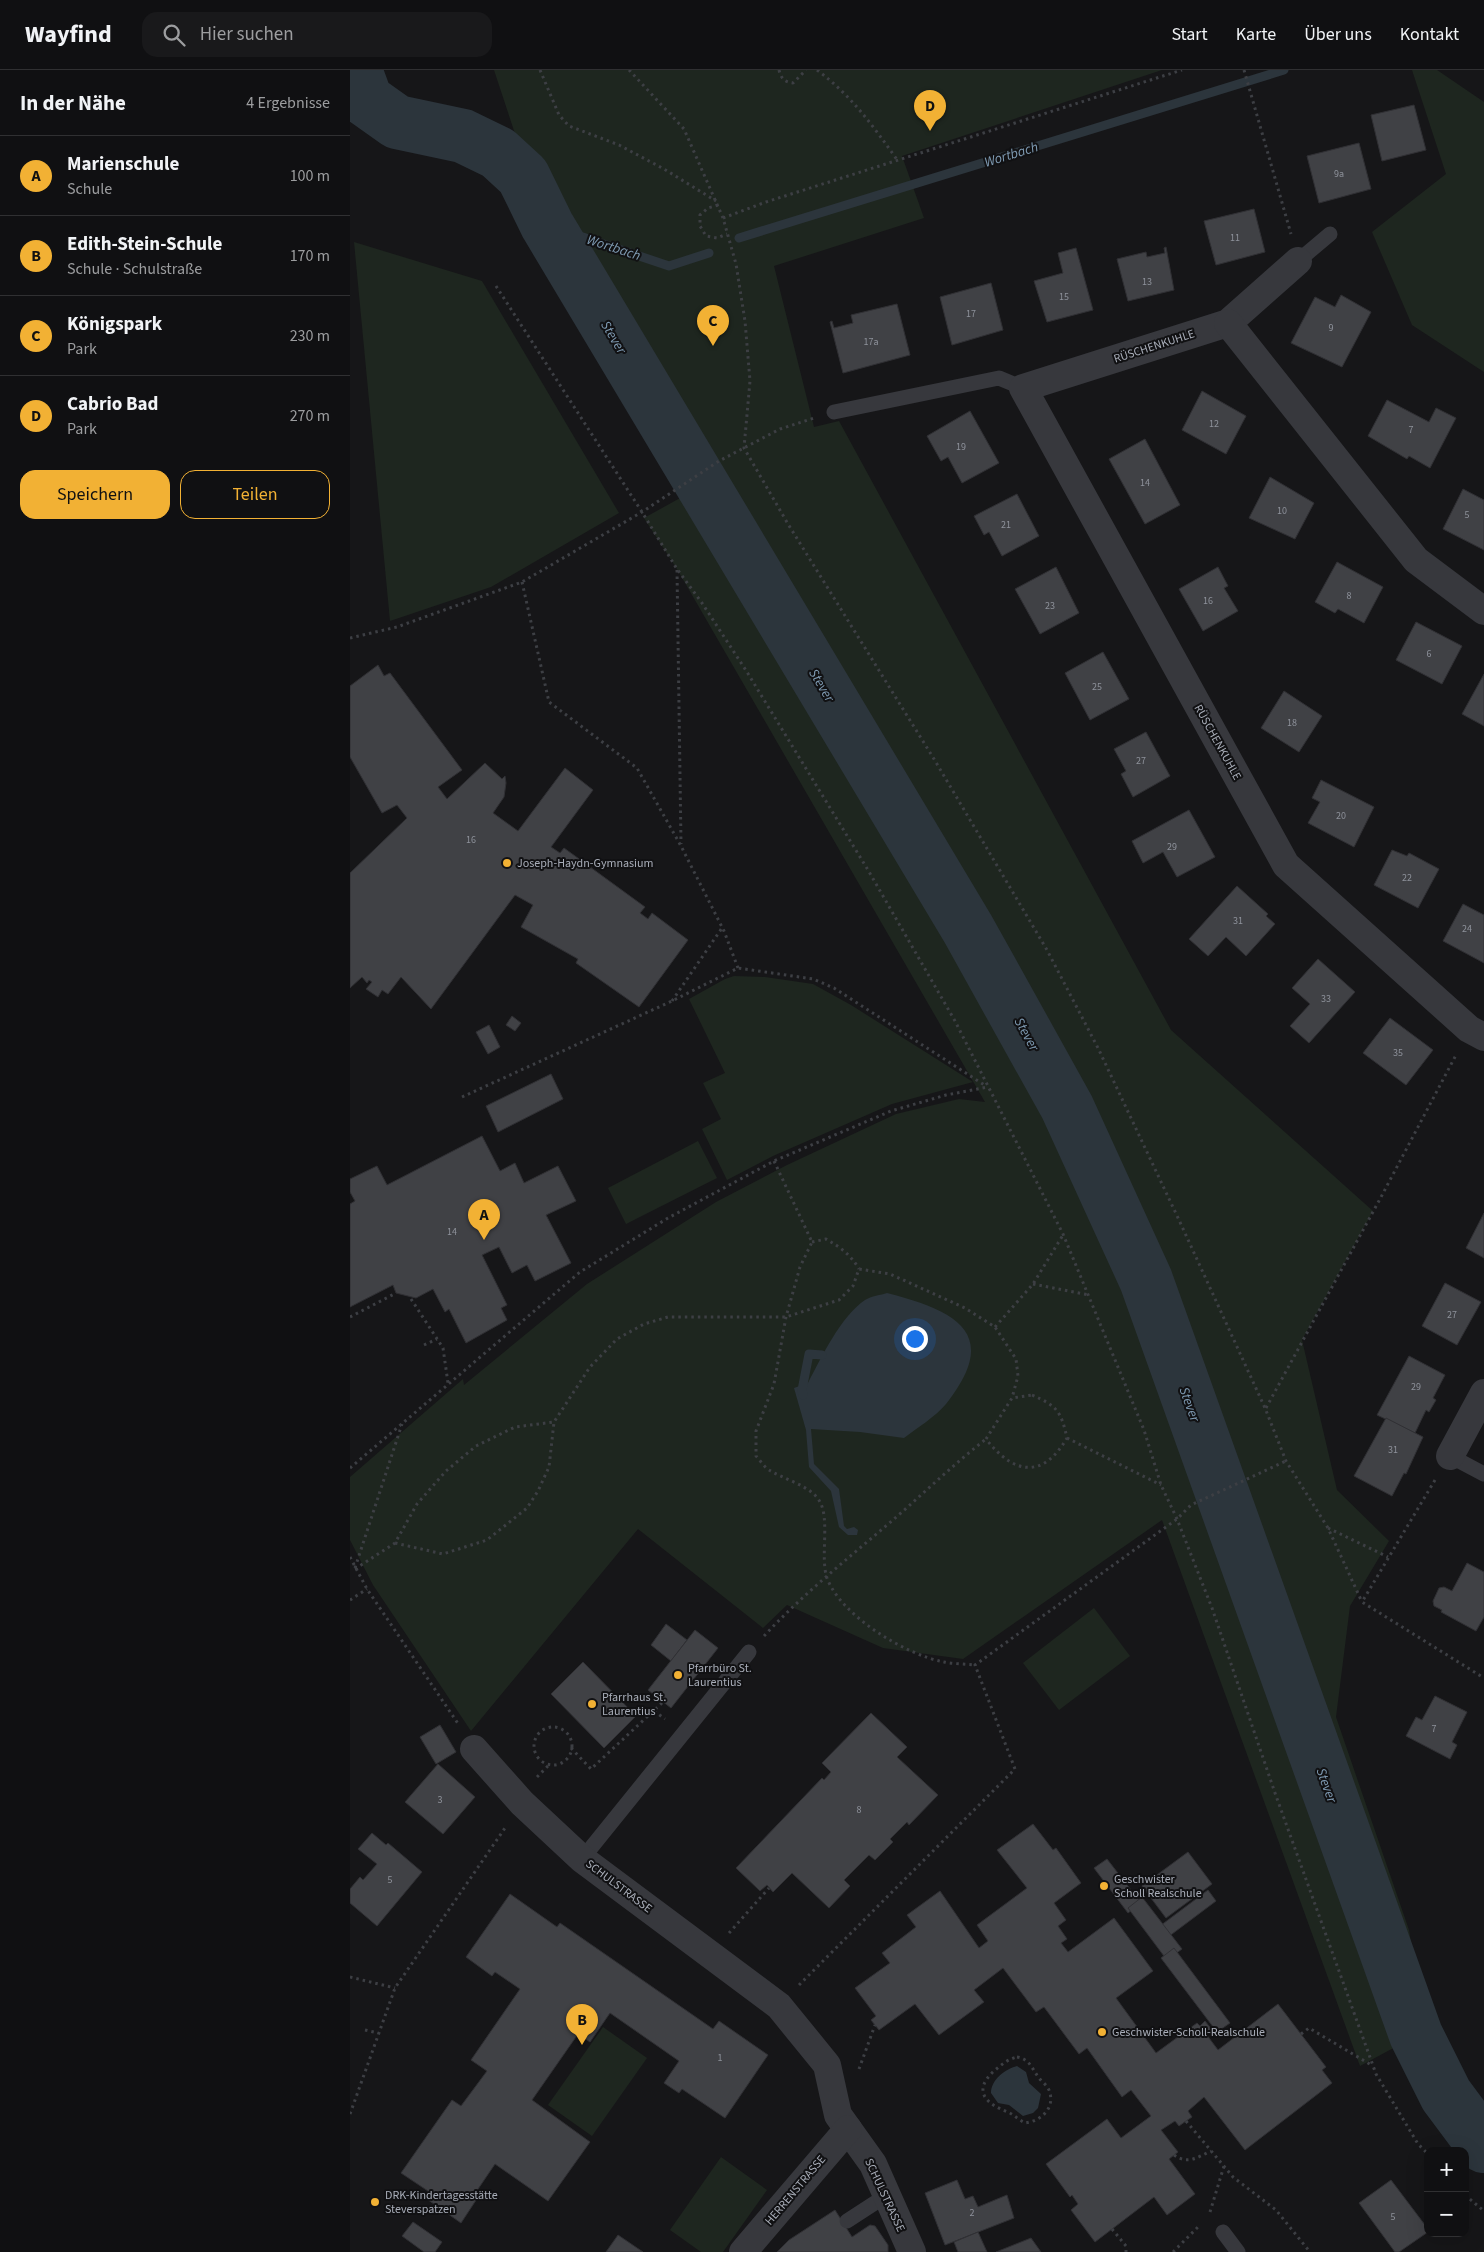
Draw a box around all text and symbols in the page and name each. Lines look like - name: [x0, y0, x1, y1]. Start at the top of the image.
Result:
- search box: [142, 12, 492, 57]
- text: Wayfind: [25, 17, 112, 52]
- icon: search: [160, 21, 188, 49]
- text: Hier suchen: [200, 21, 294, 48]
- text: Start: [1171, 22, 1208, 47]
- text: Karte: [1236, 22, 1276, 47]
- text: Über uns: [1304, 22, 1372, 47]
- text: Kontakt: [1400, 22, 1459, 47]
- text: In der Nähe: [20, 88, 126, 118]
- pin: D: [914, 90, 946, 131]
- text: 4 Ergebnisse: [246, 92, 330, 114]
- water label: Wortbach: [982, 137, 1041, 173]
- text: Marienschule: [67, 151, 179, 178]
- text: A: [31, 165, 41, 187]
- text: 100 m: [290, 165, 330, 187]
- house number: 9a: [1334, 167, 1344, 181]
- text: Schule: [67, 178, 112, 200]
- water label: Wortbach: [584, 230, 643, 266]
- text: Edith-Stein-Schule: [67, 231, 222, 258]
- house number: 11: [1230, 231, 1240, 245]
- text: B: [31, 245, 41, 267]
- text: 170 m: [290, 245, 330, 267]
- text: Schule · Schulstraße: [67, 258, 202, 280]
- house number: 13: [1142, 275, 1152, 289]
- house number: 15: [1059, 290, 1069, 304]
- pin: C: [697, 305, 729, 346]
- house number: 17: [966, 307, 976, 321]
- text: Königspark: [67, 311, 162, 338]
- water label: Stever: [595, 317, 632, 359]
- house number: 9: [1329, 321, 1334, 335]
- text: C: [31, 325, 41, 347]
- text: 230 m: [290, 325, 330, 347]
- street label: RÜSCHENKUHLE: [1112, 325, 1197, 368]
- house number: 17a: [864, 335, 878, 349]
- text: Park: [67, 338, 97, 360]
- text: Cabrio Bad: [67, 391, 159, 418]
- text: D: [31, 405, 41, 427]
- text: 270 m: [290, 405, 330, 427]
- house number: 12: [1209, 417, 1219, 431]
- text: Park: [67, 418, 97, 440]
- house number: 7: [1409, 423, 1414, 437]
- house number: 19: [956, 440, 966, 454]
- button: Speichern: [20, 470, 170, 519]
- button: Teilen: [180, 470, 330, 519]
- house number: 14: [1140, 476, 1150, 490]
- house number: 10: [1277, 504, 1287, 518]
- house number: 5: [1465, 508, 1470, 522]
- house number: 21: [1001, 518, 1011, 532]
- house number: 8: [1347, 589, 1352, 603]
- house number: 16: [1203, 594, 1213, 608]
- house number: 23: [1045, 599, 1055, 613]
- house number: 6: [1427, 647, 1432, 661]
- water label: Stever: [803, 665, 840, 707]
- house number: 25: [1092, 680, 1102, 694]
- street label: RÜSCHENKUHLE: [1190, 701, 1245, 783]
- house number: 18: [1287, 716, 1297, 730]
- house number: 27: [1136, 754, 1146, 768]
- house number: 20: [1336, 809, 1346, 823]
- house number: 16: [466, 833, 476, 847]
- house number: 29: [1167, 840, 1177, 854]
- place label: Joseph-Haydn-Gymnasium: [517, 855, 654, 872]
- marker: Joseph-Haydn-Gymnasium: [501, 857, 513, 869]
- house number: 22: [1402, 871, 1412, 885]
- house number: 31: [1233, 914, 1243, 928]
- house number: 24: [1462, 922, 1472, 936]
- house number: 33: [1321, 992, 1331, 1006]
- water label: Stever: [1009, 1014, 1044, 1056]
- house number: 35: [1393, 1046, 1403, 1060]
- pin: A: [468, 1199, 500, 1240]
- house number: 14: [447, 1225, 457, 1239]
- house number: 27: [1447, 1308, 1457, 1322]
- your location: [902, 1326, 928, 1352]
- house number: 29: [1411, 1380, 1421, 1394]
- water label: Stever: [1174, 1384, 1205, 1426]
- house number: 31: [1388, 1443, 1398, 1457]
- place label: Pfarrbüro St. Laurentius: [688, 1660, 752, 1691]
- marker: Pfarrbüro St. Laurentius: [672, 1669, 684, 1681]
- place label: Pfarrhaus St. Laurentius: [602, 1689, 666, 1720]
- marker: Pfarrhaus St. Laurentius: [586, 1698, 598, 1710]
- house number: 7: [1432, 1722, 1437, 1736]
- water label: Stever: [1311, 1765, 1342, 1807]
- house number: 3: [438, 1793, 443, 1807]
- house number: 8: [857, 1803, 862, 1817]
- street label: SCHULSTRASSE: [582, 1856, 655, 1917]
- place label: Geschwister Scholl Realschule: [1114, 1871, 1202, 1902]
- house number: 5: [388, 1873, 393, 1887]
- marker: Geschwister Scholl Realschule: [1098, 1880, 1110, 1892]
- pin: B: [566, 2004, 598, 2045]
- place label: Geschwister-Scholl-Realschule: [1112, 2024, 1265, 2041]
- marker: Geschwister-Scholl-Realschule: [1096, 2026, 1108, 2038]
- house number: 1: [718, 2051, 723, 2065]
- map controls: [1424, 2147, 1469, 2237]
- button: +: [1424, 2147, 1469, 2192]
- street label: HERRENSTRASSE: [761, 2152, 830, 2229]
- street label: SCHULSTRASSE: [860, 2156, 909, 2235]
- place label: DRK-Kindertagesstätte Steverspatzen: [385, 2187, 498, 2218]
- button: −: [1424, 2192, 1469, 2237]
- marker: DRK-Kindertagesstätte Steverspatzen: [369, 2196, 381, 2208]
- house number: 2: [970, 2206, 975, 2220]
- house number: 5: [1391, 2210, 1396, 2224]

